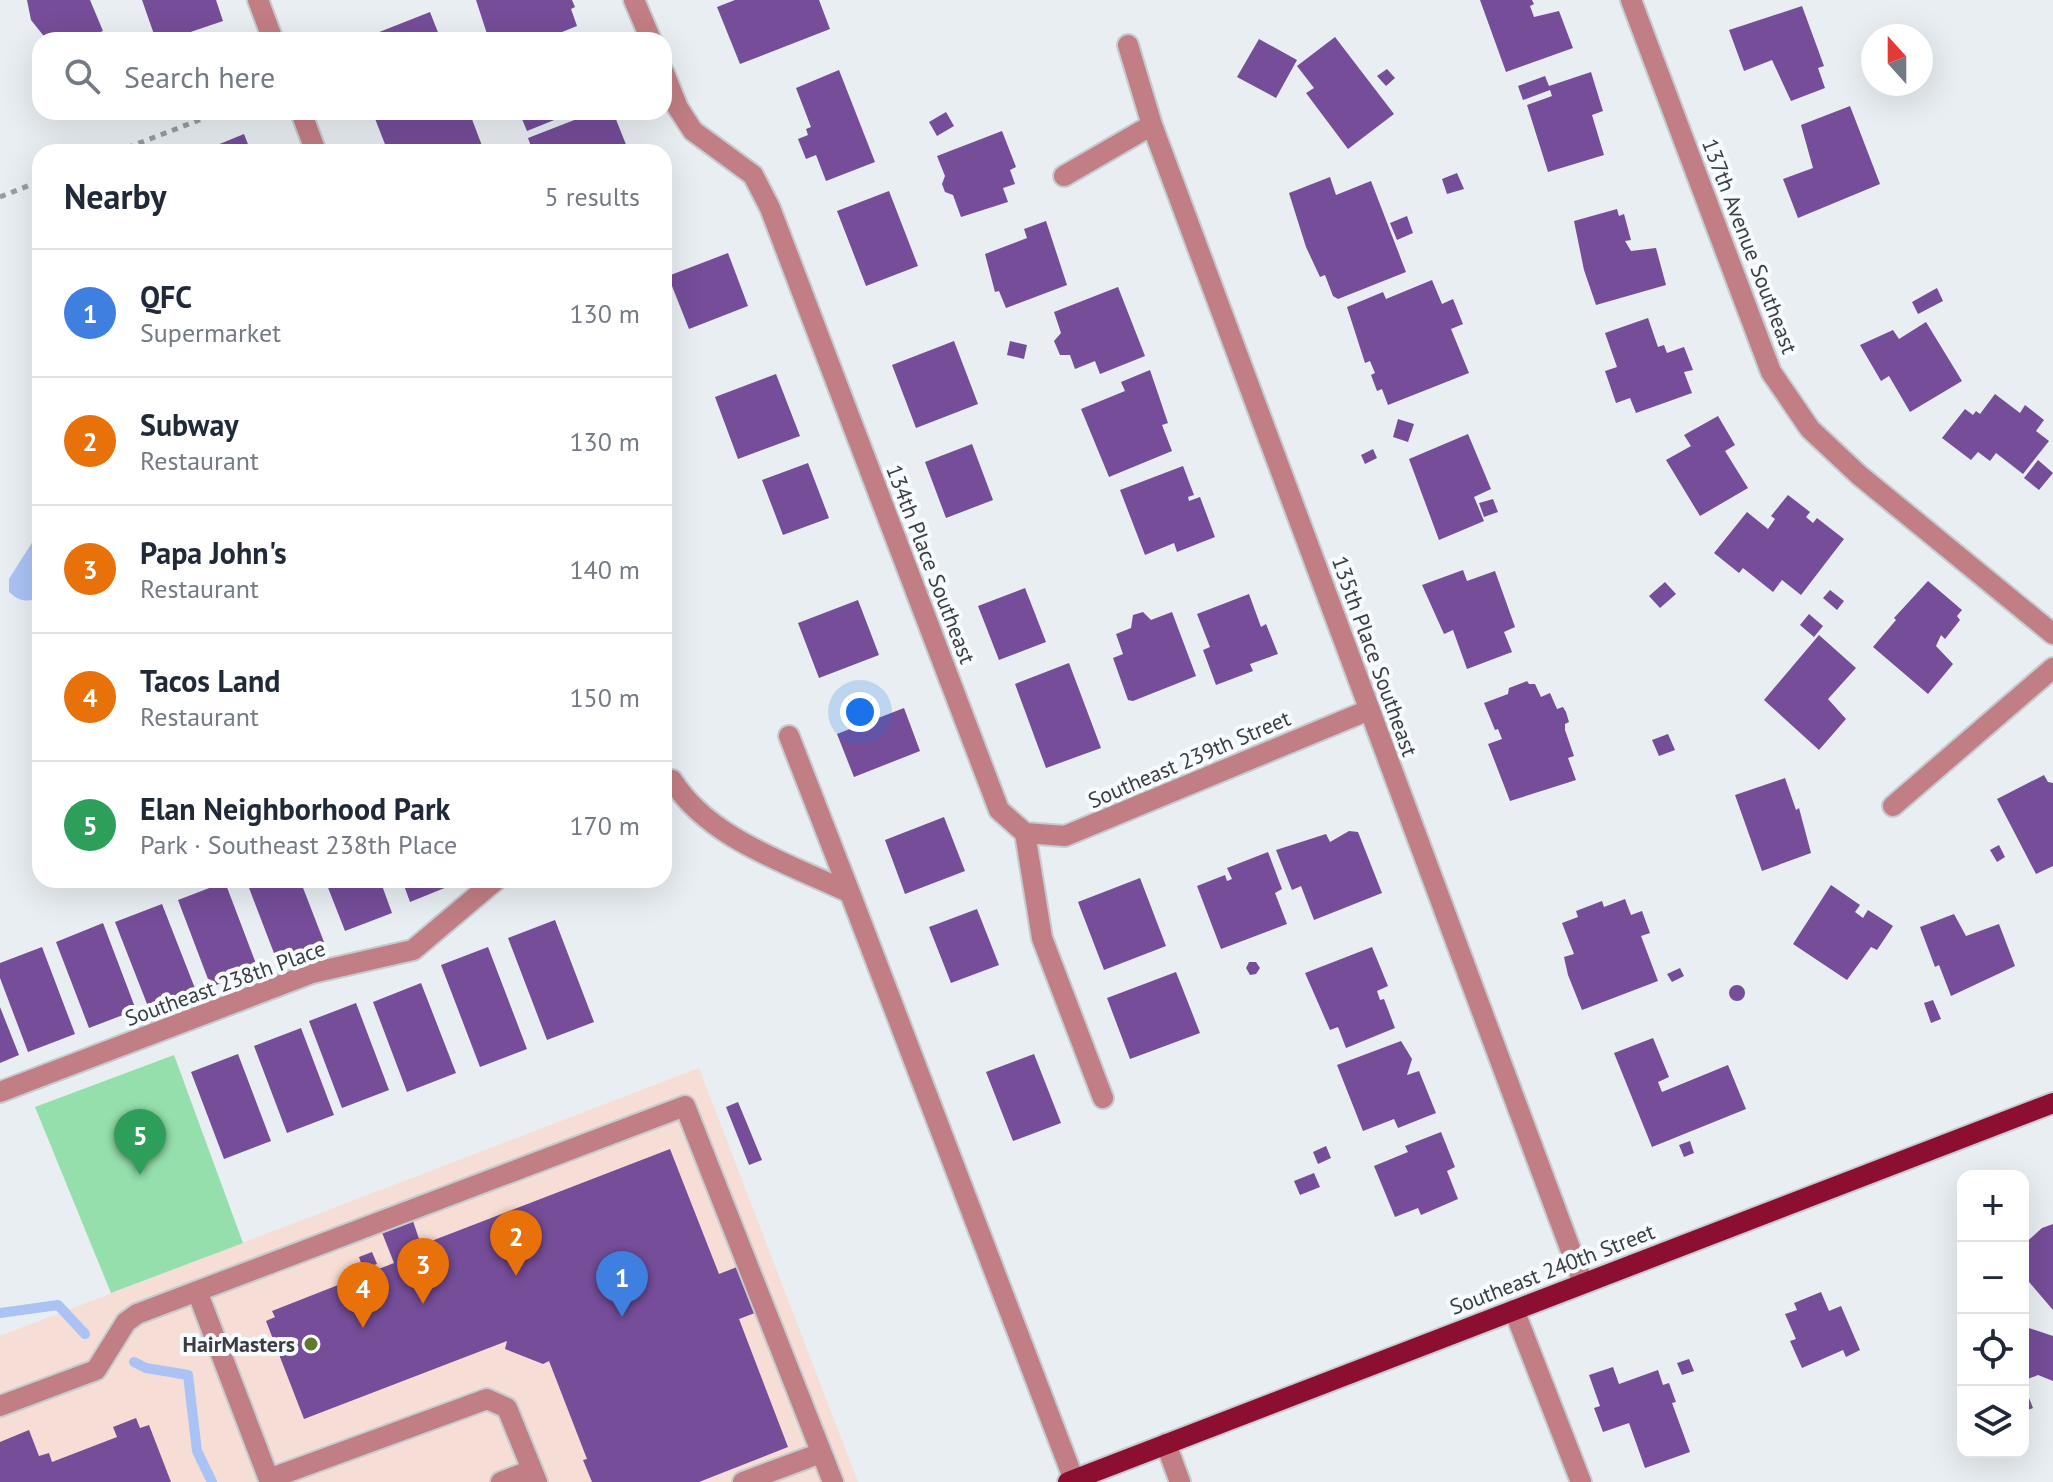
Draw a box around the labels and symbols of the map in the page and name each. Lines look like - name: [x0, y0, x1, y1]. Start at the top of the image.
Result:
- north arrow: [1861, 24, 1933, 96]
- street label: 137th Avenue Southeast: [1696, 134, 1804, 358]
- street label: 134th Place Southeast: [880, 460, 982, 668]
- street label: 135th Place Southeast: [1326, 552, 1424, 760]
- your location: [840, 692, 880, 732]
- street label: Southeast 239th Street: [1084, 704, 1295, 814]
- street label: Southeast 238th Place: [121, 934, 329, 1032]
- pin: 5: [114, 1109, 166, 1175]
- pin: 2: [490, 1210, 542, 1276]
- street label: Southeast 240th Street: [1446, 1217, 1659, 1321]
- pin: 3: [397, 1238, 449, 1304]
- pin: 1: [596, 1251, 648, 1317]
- pin: 4: [337, 1262, 389, 1328]
- place label: HairMasters: [183, 1330, 295, 1358]
- marker: HairMasters: [302, 1335, 320, 1353]

